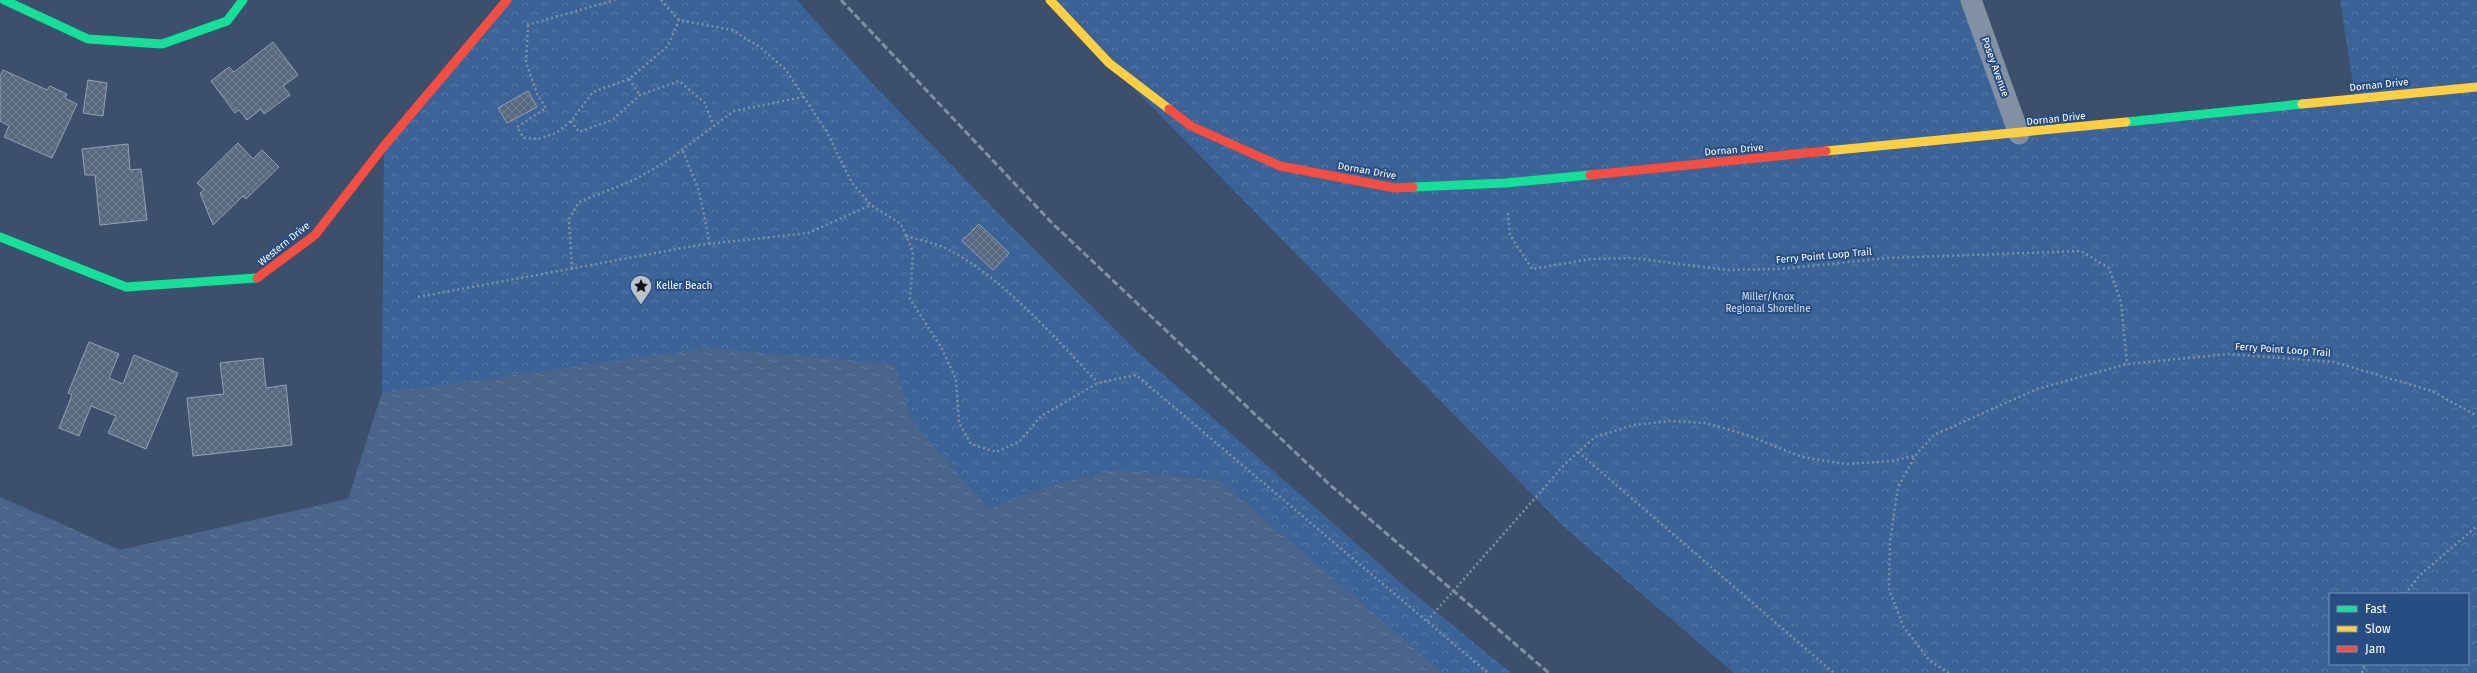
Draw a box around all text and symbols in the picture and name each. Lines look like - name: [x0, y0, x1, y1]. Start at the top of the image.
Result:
- street label: Posey Avenue: [1979, 36, 2011, 98]
- street label: Dornan Drive: [2349, 76, 2409, 94]
- street label: Dornan Drive: [2026, 110, 2086, 128]
- street label: Dornan Drive: [1704, 141, 1764, 159]
- street label: Dornan Drive: [1337, 160, 1397, 182]
- street label: Western Drive: [256, 220, 312, 268]
- street label: Ferry Point Loop Trail: [1776, 246, 1872, 266]
- place icon: Keller Beach: [628, 273, 654, 306]
- place label: Keller Beach: [656, 280, 712, 292]
- park label: Miller/Knox Regional Shoreline: [1725, 291, 1811, 315]
- street label: Ferry Point Loop Trail: [2235, 341, 2331, 359]
- legend: [2329, 593, 2469, 665]
- text: Fast: [2365, 602, 2387, 616]
- text: Slow: [2365, 622, 2391, 636]
- text: Jam: [2365, 642, 2385, 656]

